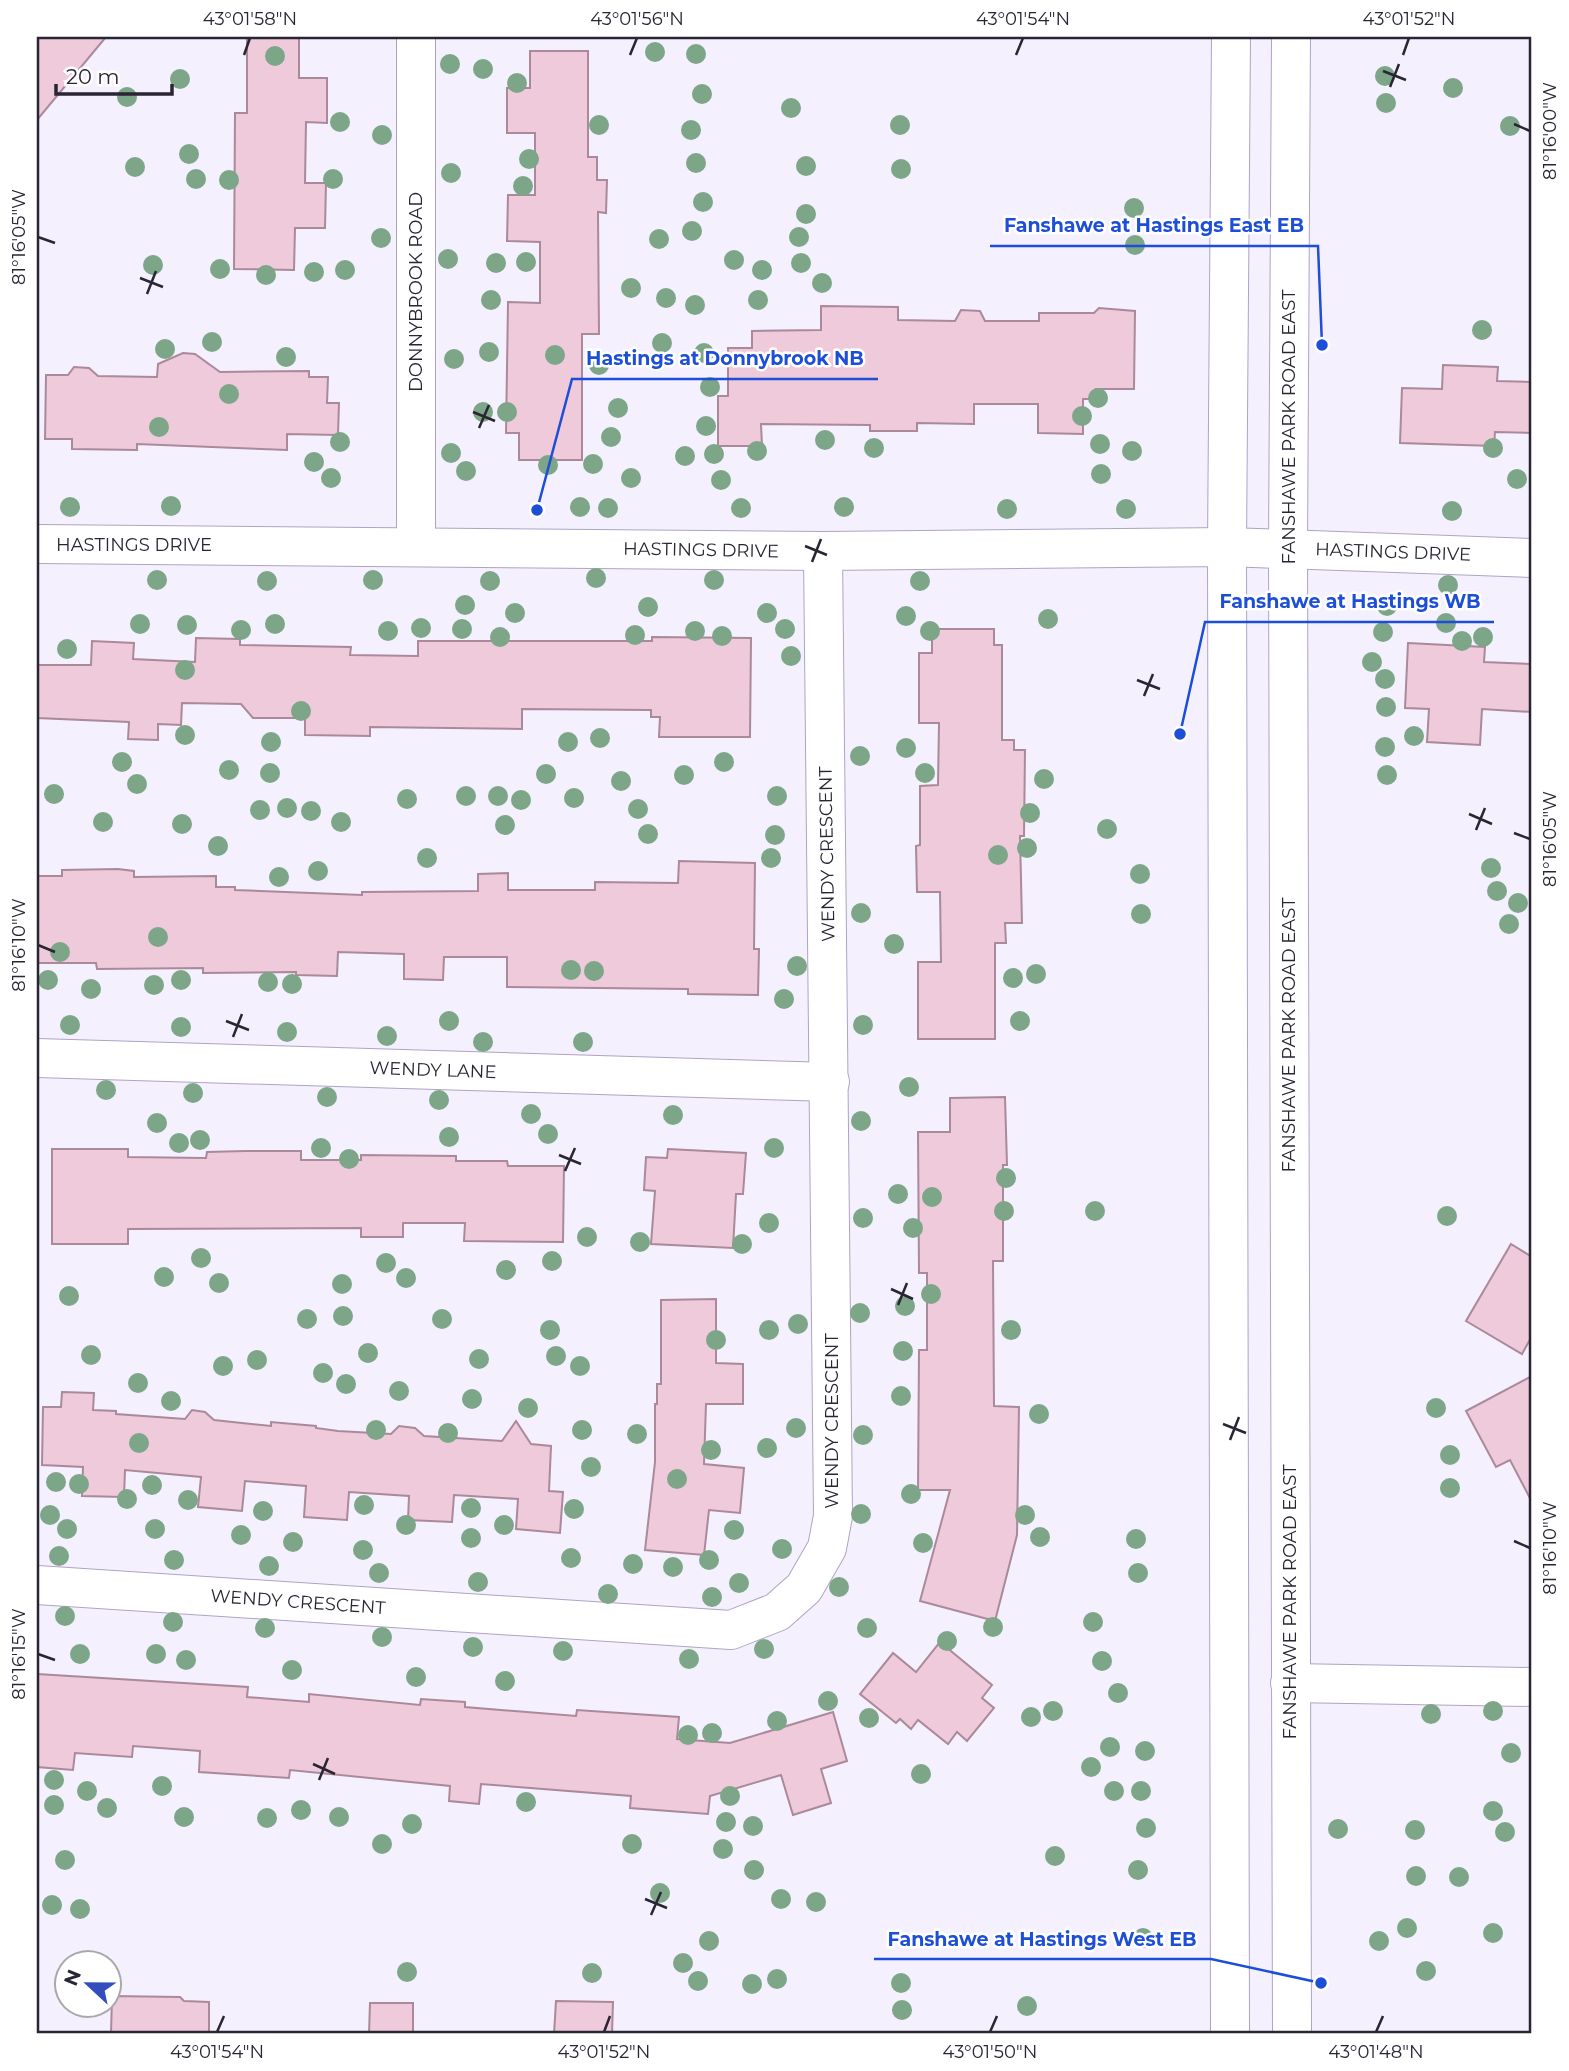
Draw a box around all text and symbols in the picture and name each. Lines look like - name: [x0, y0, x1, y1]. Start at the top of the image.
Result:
- text: 43°01'58"N: [203, 8, 297, 30]
- text: 43°01'56"N: [590, 8, 684, 30]
- text: 43°01'54"N: [976, 8, 1070, 30]
- text: 43°01'52"N: [1363, 8, 1455, 30]
- scale bar: [56, 52, 172, 96]
- text: 20 m: [66, 64, 120, 89]
- text: 81°16'00"W: [1539, 82, 1561, 180]
- text: 81°16'05"W: [8, 189, 30, 285]
- street label: DONNYBROOK ROAD: [405, 192, 427, 392]
- callout: Fanshawe at Hastings East EB: [990, 206, 1318, 246]
- text: Fanshawe at Hastings East EB: [1004, 214, 1304, 237]
- street label: FANSHAWE PARK ROAD EAST: [1278, 289, 1300, 564]
- callout: Hastings at Donnybrook NB: [572, 339, 878, 379]
- text: Hastings at Donnybrook NB: [586, 347, 864, 370]
- street label: HASTINGS DRIVE: [56, 534, 212, 556]
- street label: HASTINGS DRIVE: [623, 538, 779, 562]
- street label: HASTINGS DRIVE: [1315, 538, 1471, 566]
- callout: Fanshawe at Hastings WB: [1205, 582, 1494, 622]
- text: Fanshawe at Hastings WB: [1219, 590, 1481, 613]
- street label: WENDY CRESCENT: [814, 765, 840, 942]
- text: 81°16'05"W: [1539, 791, 1561, 887]
- street label: FANSHAWE PARK ROAD EAST: [1278, 897, 1300, 1172]
- text: 81°16'10"W: [8, 898, 30, 992]
- street label: WENDY LANE: [369, 1057, 497, 1083]
- street label: WENDY CRESCENT: [821, 1333, 843, 1509]
- street label: FANSHAWE PARK ROAD EAST: [1279, 1464, 1301, 1739]
- text: 81°16'10"W: [1539, 1501, 1561, 1595]
- street label: WENDY CRESCENT: [210, 1585, 387, 1619]
- text: 81°16'15"W: [8, 1608, 30, 1700]
- callout: Fanshawe at Hastings West EB: [874, 1919, 1211, 1959]
- text: Fanshawe at Hastings West EB: [888, 1928, 1196, 1951]
- north arrow: [52, 1948, 122, 2018]
- text: N: [59, 1966, 86, 1989]
- text: 43°01'54"N: [170, 2041, 264, 2063]
- text: 43°01'52"N: [558, 2041, 650, 2063]
- text: 43°01'50"N: [943, 2041, 1037, 2063]
- text: 43°01'48"N: [1328, 2041, 1424, 2063]

